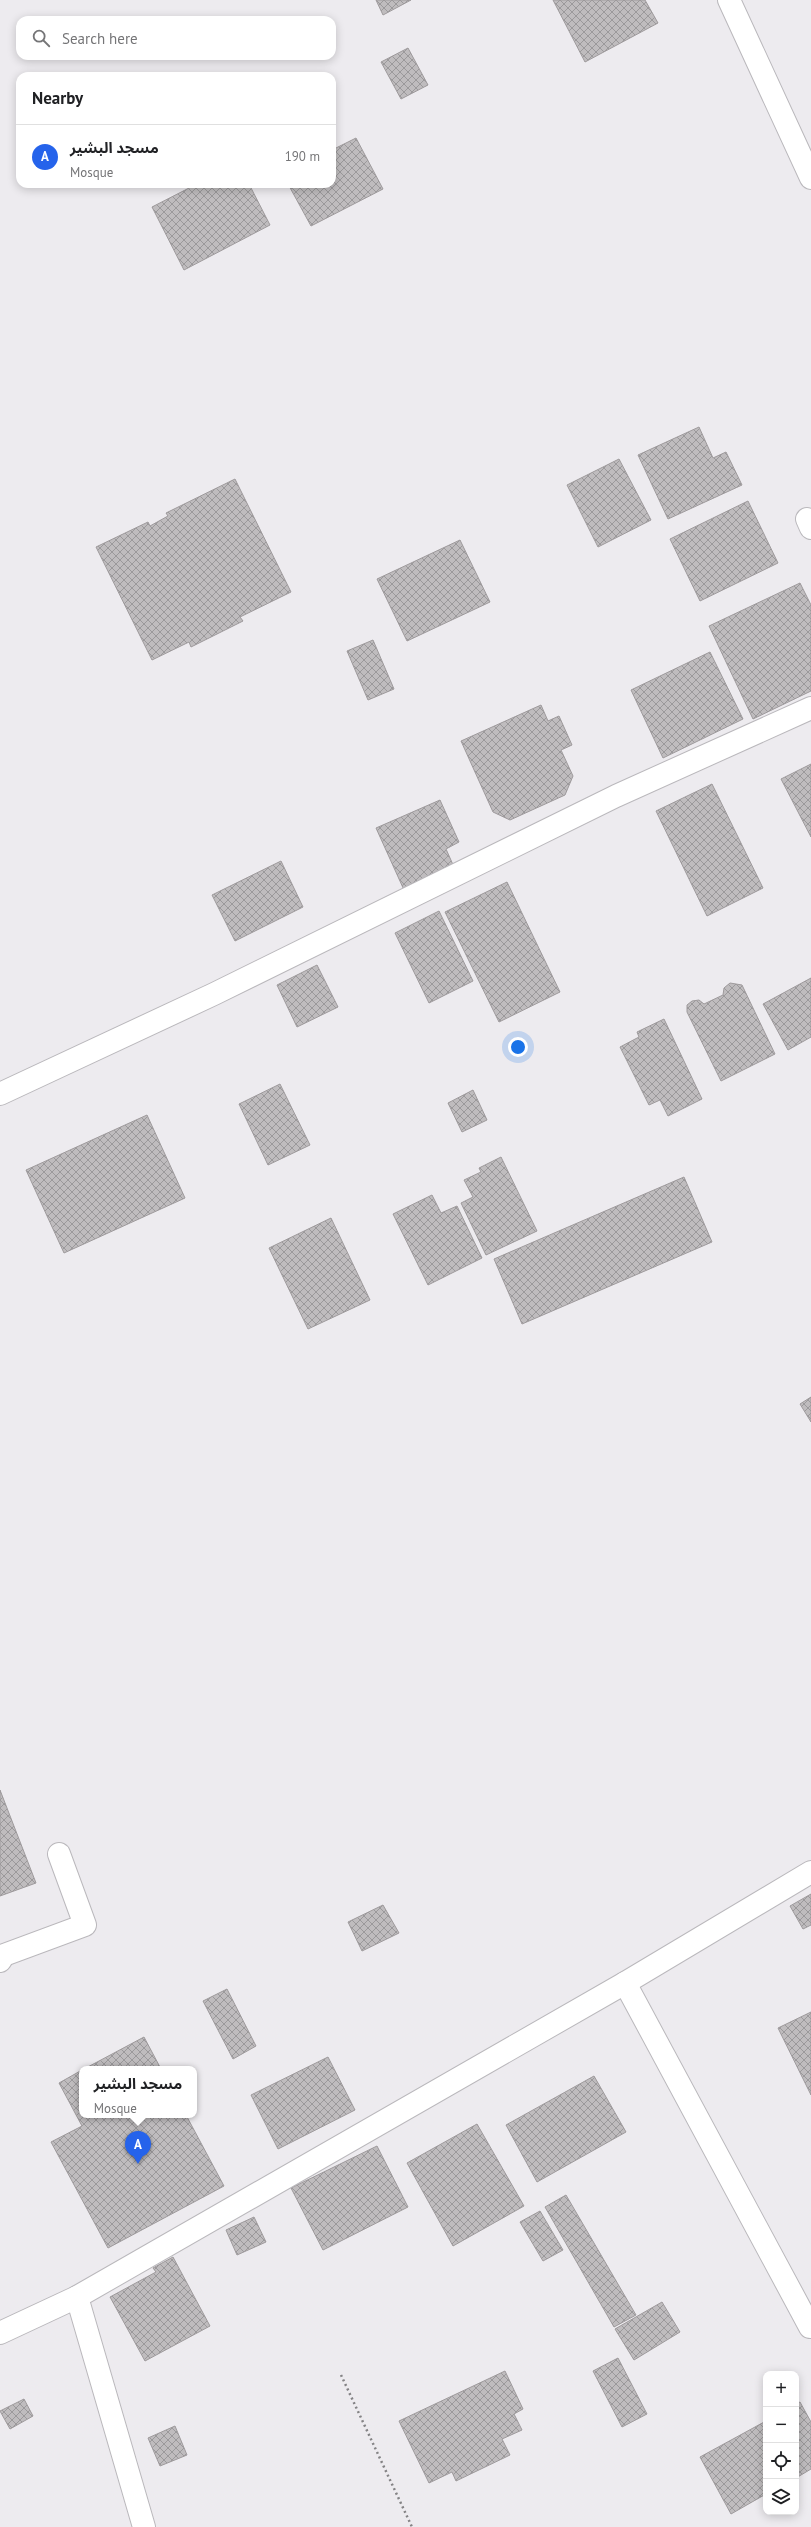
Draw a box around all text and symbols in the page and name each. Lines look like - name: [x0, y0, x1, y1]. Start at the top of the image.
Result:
- search box: [16, 16, 336, 60]
- icon: search: [30, 27, 52, 49]
- text: Search here: [62, 29, 138, 48]
- text: Nearby: [32, 87, 83, 109]
- text: مسجد البشير: [70, 138, 159, 157]
- text: A: [41, 148, 49, 165]
- text: 190 m: [285, 148, 320, 165]
- text: Mosque: [70, 164, 113, 181]
- your location: [508, 1037, 528, 1057]
- popup: [79, 2066, 197, 2118]
- text: مسجد البشير: [94, 2074, 182, 2093]
- text: Mosque: [94, 2100, 137, 2117]
- pin: A: [125, 2131, 151, 2164]
- map controls: [763, 2371, 799, 2515]
- button: +: [763, 2371, 799, 2407]
- button: −: [763, 2407, 799, 2443]
- button: locate: [763, 2443, 799, 2479]
- button: layers: [763, 2479, 799, 2515]

